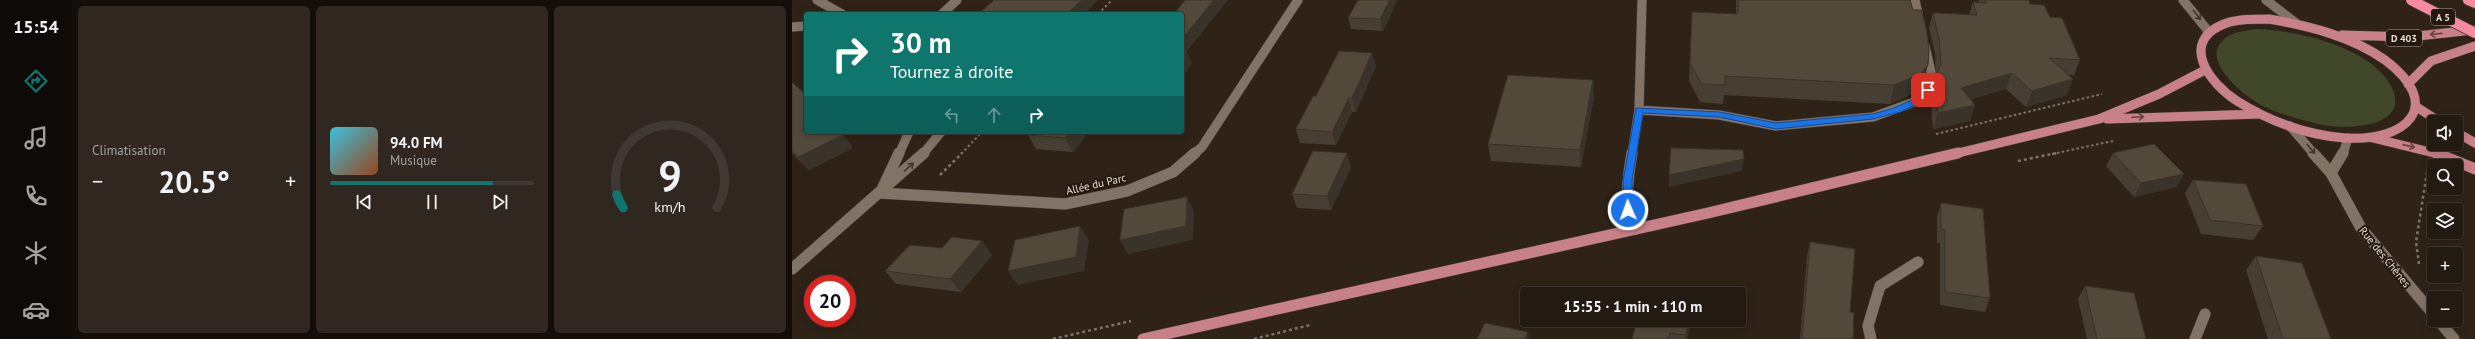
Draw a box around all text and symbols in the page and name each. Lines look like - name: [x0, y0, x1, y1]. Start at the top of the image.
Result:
- road number: A 5: [2431, 9, 2455, 25]
- one-way arrow: [2193, 10, 2201, 21]
- text: 15:54: [13, 15, 59, 38]
- text: 30 m: [890, 24, 951, 61]
- icon: right: [824, 28, 876, 80]
- road number: D 403: [2386, 30, 2422, 46]
- one-way arrow: [2430, 31, 2443, 38]
- text: Tournez à droite: [890, 60, 1013, 83]
- icon: directions: [22, 67, 50, 95]
- pin: [1911, 73, 1945, 107]
- icon: arrive: [1917, 79, 1939, 101]
- icon: left: [941, 104, 963, 126]
- icon: ahead: [983, 104, 1005, 126]
- icon: right: [1025, 104, 1047, 126]
- one-way arrow: [2131, 113, 2144, 121]
- map controls: [2427, 115, 2463, 327]
- button: sound: [2427, 115, 2463, 151]
- icon: music: [22, 124, 50, 152]
- text: 94.0 FM: [390, 133, 443, 152]
- text: Climatisation: [92, 142, 166, 159]
- one-way arrow: [2403, 143, 2416, 151]
- one-way arrow: [2307, 144, 2316, 155]
- text: 9: [658, 148, 682, 201]
- text: Musique: [390, 152, 437, 169]
- button: search: [2427, 159, 2463, 195]
- text: 20.5°: [158, 162, 230, 201]
- one-way arrow: [904, 162, 915, 171]
- text: −: [92, 167, 103, 195]
- text: +: [285, 167, 296, 195]
- street label: Allée du Parc: [1064, 170, 1128, 198]
- icon: phone: [22, 182, 50, 210]
- position arrow: [1607, 189, 1649, 231]
- icon: previous: [353, 191, 375, 213]
- icon: pause: [421, 191, 443, 213]
- icon: next: [489, 191, 511, 213]
- text: km/h: [654, 196, 686, 215]
- button: layers: [2427, 203, 2463, 239]
- street label: Rue des Chênes: [2356, 224, 2414, 290]
- icon: climate: [22, 239, 50, 267]
- button: +: [2427, 247, 2463, 283]
- speed limit sign: 20: [804, 275, 856, 327]
- button: −: [2427, 291, 2463, 327]
- icon: car: [22, 296, 50, 324]
- text: 15:55 · 1 min · 110 m: [1564, 297, 1702, 316]

